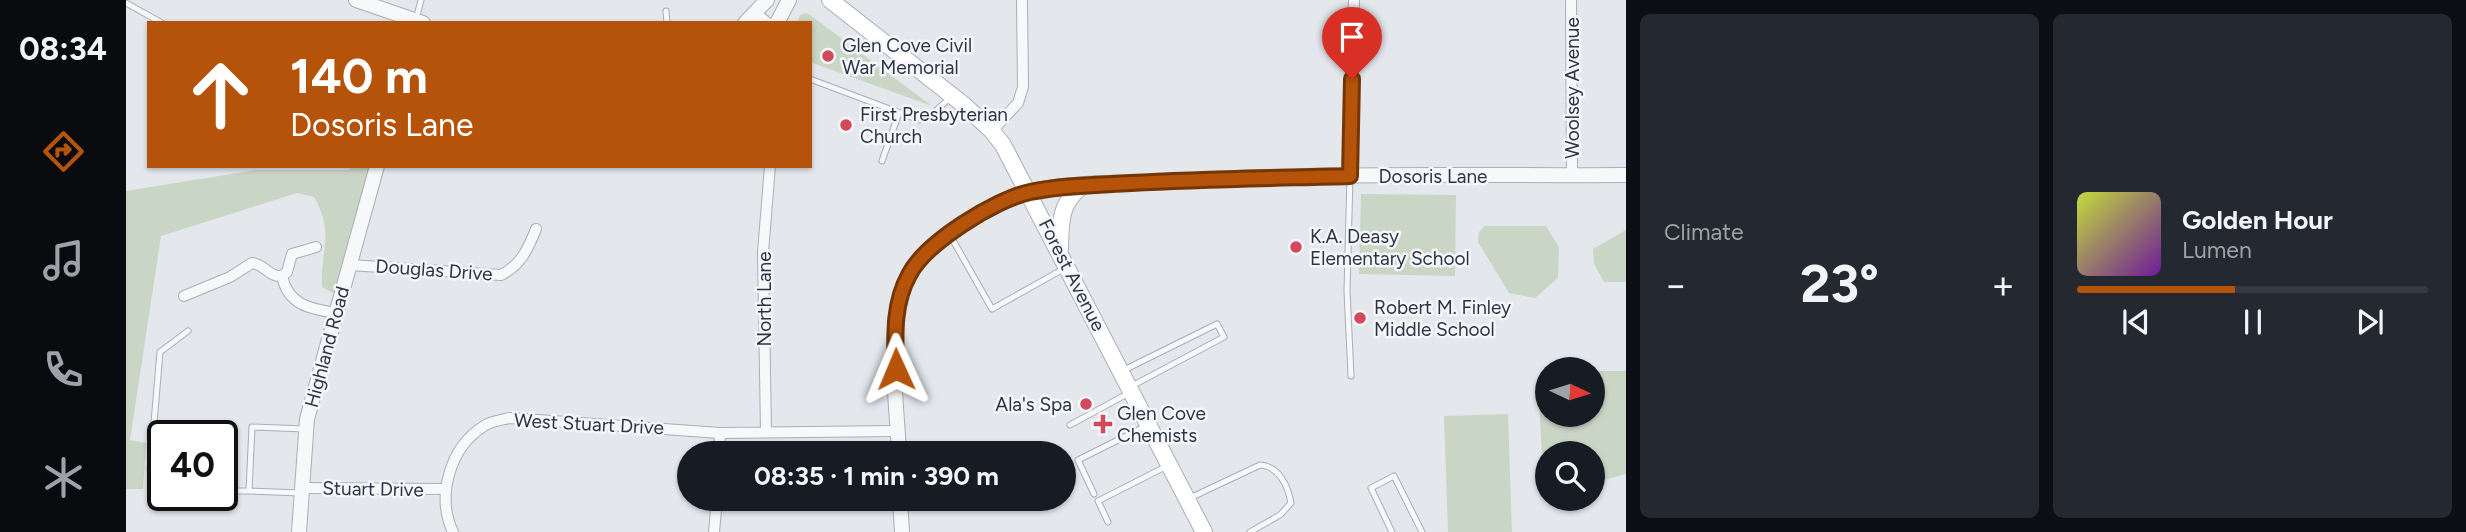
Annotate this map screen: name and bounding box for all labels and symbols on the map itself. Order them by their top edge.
pin [1322,7,1382,79]
street label: Woolsey Avenue [1561,17,1584,159]
place label: Glen Cove Civil War Memorial [842,34,972,79]
marker: Glen Cove Civil War Memorial [820,48,836,64]
place label: First Presbyterian Church [860,103,1008,148]
marker: First Presbyterian Church [838,117,854,133]
street label: Dosoris Lane [1379,165,1487,188]
street label: Forest Avenue [1034,215,1110,335]
place label: K.A. Deasy Elementary School [1310,225,1470,270]
marker: K.A. Deasy Elementary School [1288,239,1304,255]
street label: North Lane [753,251,776,347]
street label: Douglas Drive [375,254,493,286]
street label: Highland Road [300,284,354,410]
place label: Robert M. Finley Middle School [1374,296,1511,341]
marker: Robert M. Finley Middle School [1352,310,1368,326]
position arrow [859,332,933,406]
north arrow [1535,357,1605,427]
place label: Ala's Spa [995,393,1072,416]
marker: Ala's Spa [1078,396,1094,412]
place label: Glen Cove Chemists [1117,402,1206,447]
street label: West Stuart Drive [514,409,664,439]
marker: Glen Cove Chemists [1095,416,1111,432]
speed limit sign: 40 [147,420,238,511]
street label: Stuart Drive [322,477,424,501]

